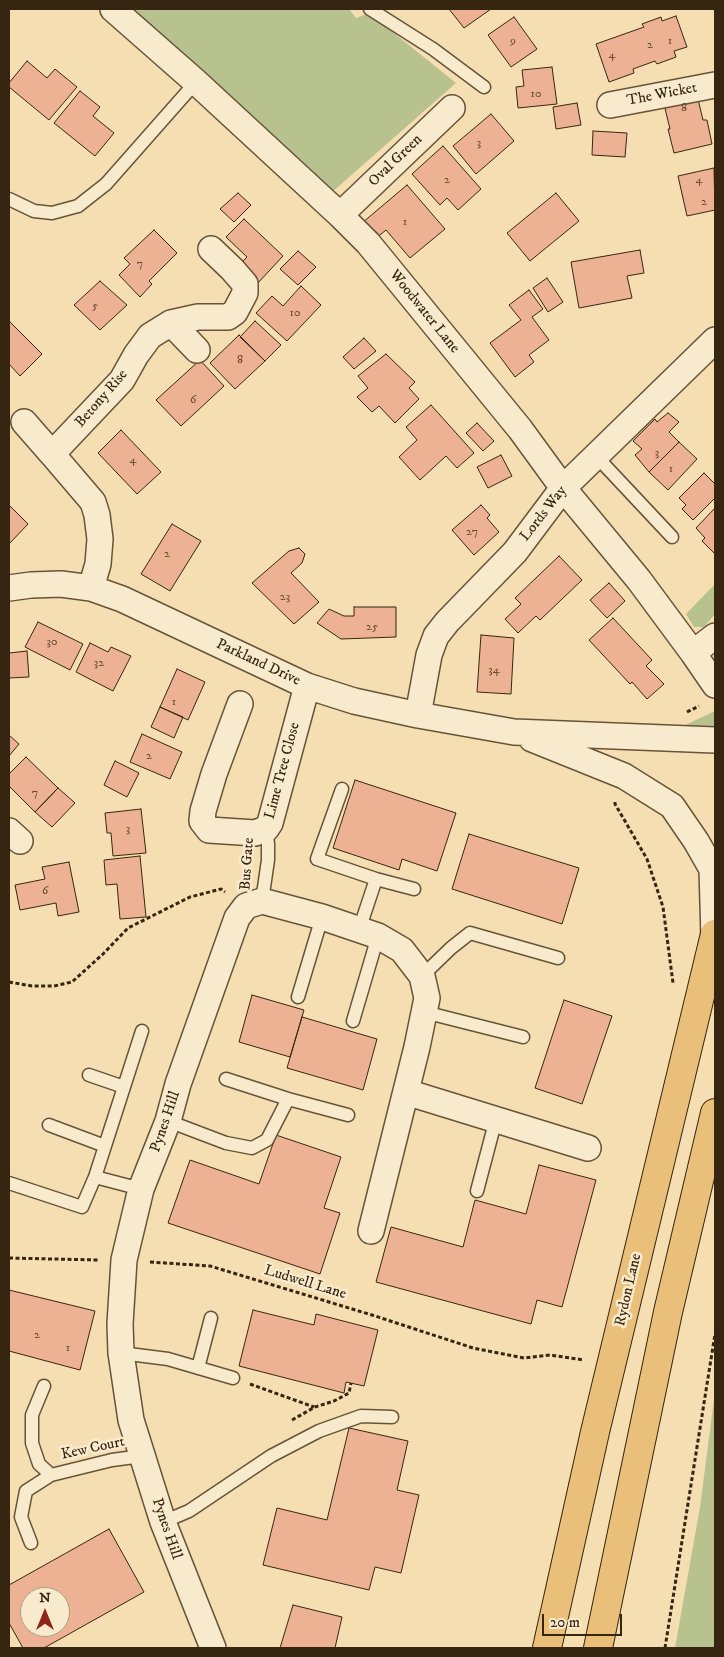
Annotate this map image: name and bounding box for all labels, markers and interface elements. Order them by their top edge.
house number: 9 [510,35,516,49]
house number: 1 [668,35,672,49]
house number: 2 [647,39,653,53]
house number: 4 [609,49,615,63]
street label: The Wicket [625,79,699,111]
house number: 10 [531,88,541,102]
house number: 8 [681,102,687,116]
street label: Oval Green [365,131,427,191]
house number: 3 [477,137,481,151]
house number: 2 [444,174,450,188]
house number: 4 [696,174,702,188]
house number: 2 [701,196,707,210]
house number: 1 [403,216,407,230]
house number: 7 [137,258,143,272]
street label: Woodwater Lane [385,267,463,357]
house number: 5 [92,300,98,314]
house number: 10 [290,307,300,321]
house number: 8 [237,354,243,368]
street label: Betony Rise [72,366,132,432]
house number: 6 [190,394,196,408]
house number: 3 [655,447,659,461]
house number: 4 [130,454,136,468]
house number: 1 [669,463,673,477]
street label: Lords Way [517,483,571,545]
house number: 27 [466,526,478,540]
house number: 2 [164,548,170,562]
house number: 23 [280,591,290,605]
house number: 25 [366,621,378,635]
house number: 30 [47,636,57,650]
street label: Parkland Drive [213,636,303,690]
house number: 32 [94,657,104,671]
house number: 34 [488,664,500,678]
house number: 1 [172,696,176,710]
street label: Lime Tree Close [261,721,305,821]
house number: 2 [146,750,152,764]
house number: 7 [32,787,38,801]
house number: 3 [126,823,130,837]
street label: Bus Gate [237,837,259,891]
house number: 6 [42,885,48,899]
street label: Pynes Hill [147,1089,185,1155]
street label: Rydon Lane [612,1252,646,1328]
street label: Ludwell Lane [262,1262,348,1304]
house number: 2 [34,1329,40,1343]
house number: 1 [66,1342,70,1356]
street label: Kew Court [60,1434,126,1464]
street label: Pynes Hill [147,1496,185,1562]
north arrow [20,1587,70,1637]
text: N [39,1589,51,1607]
scale bar [544,1604,624,1636]
text: 20 m [550,1613,580,1632]

